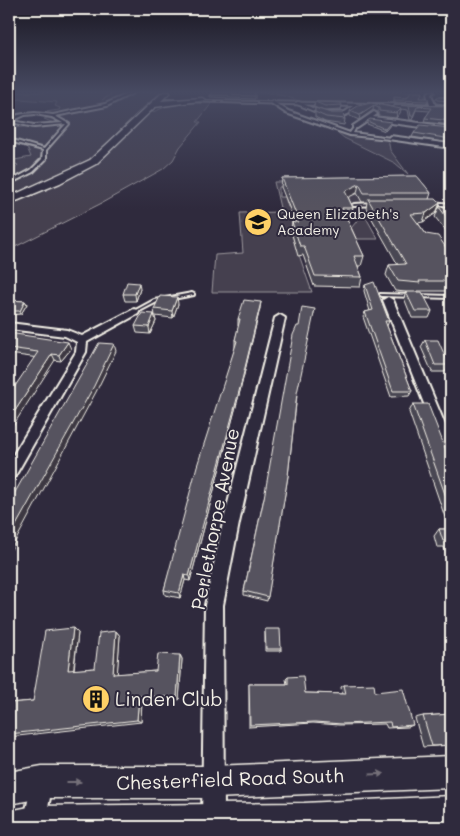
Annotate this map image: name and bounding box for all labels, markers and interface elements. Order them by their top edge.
place label: Queen Elizabeth's Academy [277,204,399,239]
school or university icon: Queen Elizabeth's Academy [243,207,273,237]
street label: Perlethorpe Avenue [185,426,244,612]
building icon: Linden Club [81,684,111,714]
place label: Linden Club [115,686,223,711]
street label: Chesterfield Road South [116,762,344,795]
one-way arrow [369,770,385,778]
one-way arrow [67,778,83,786]

